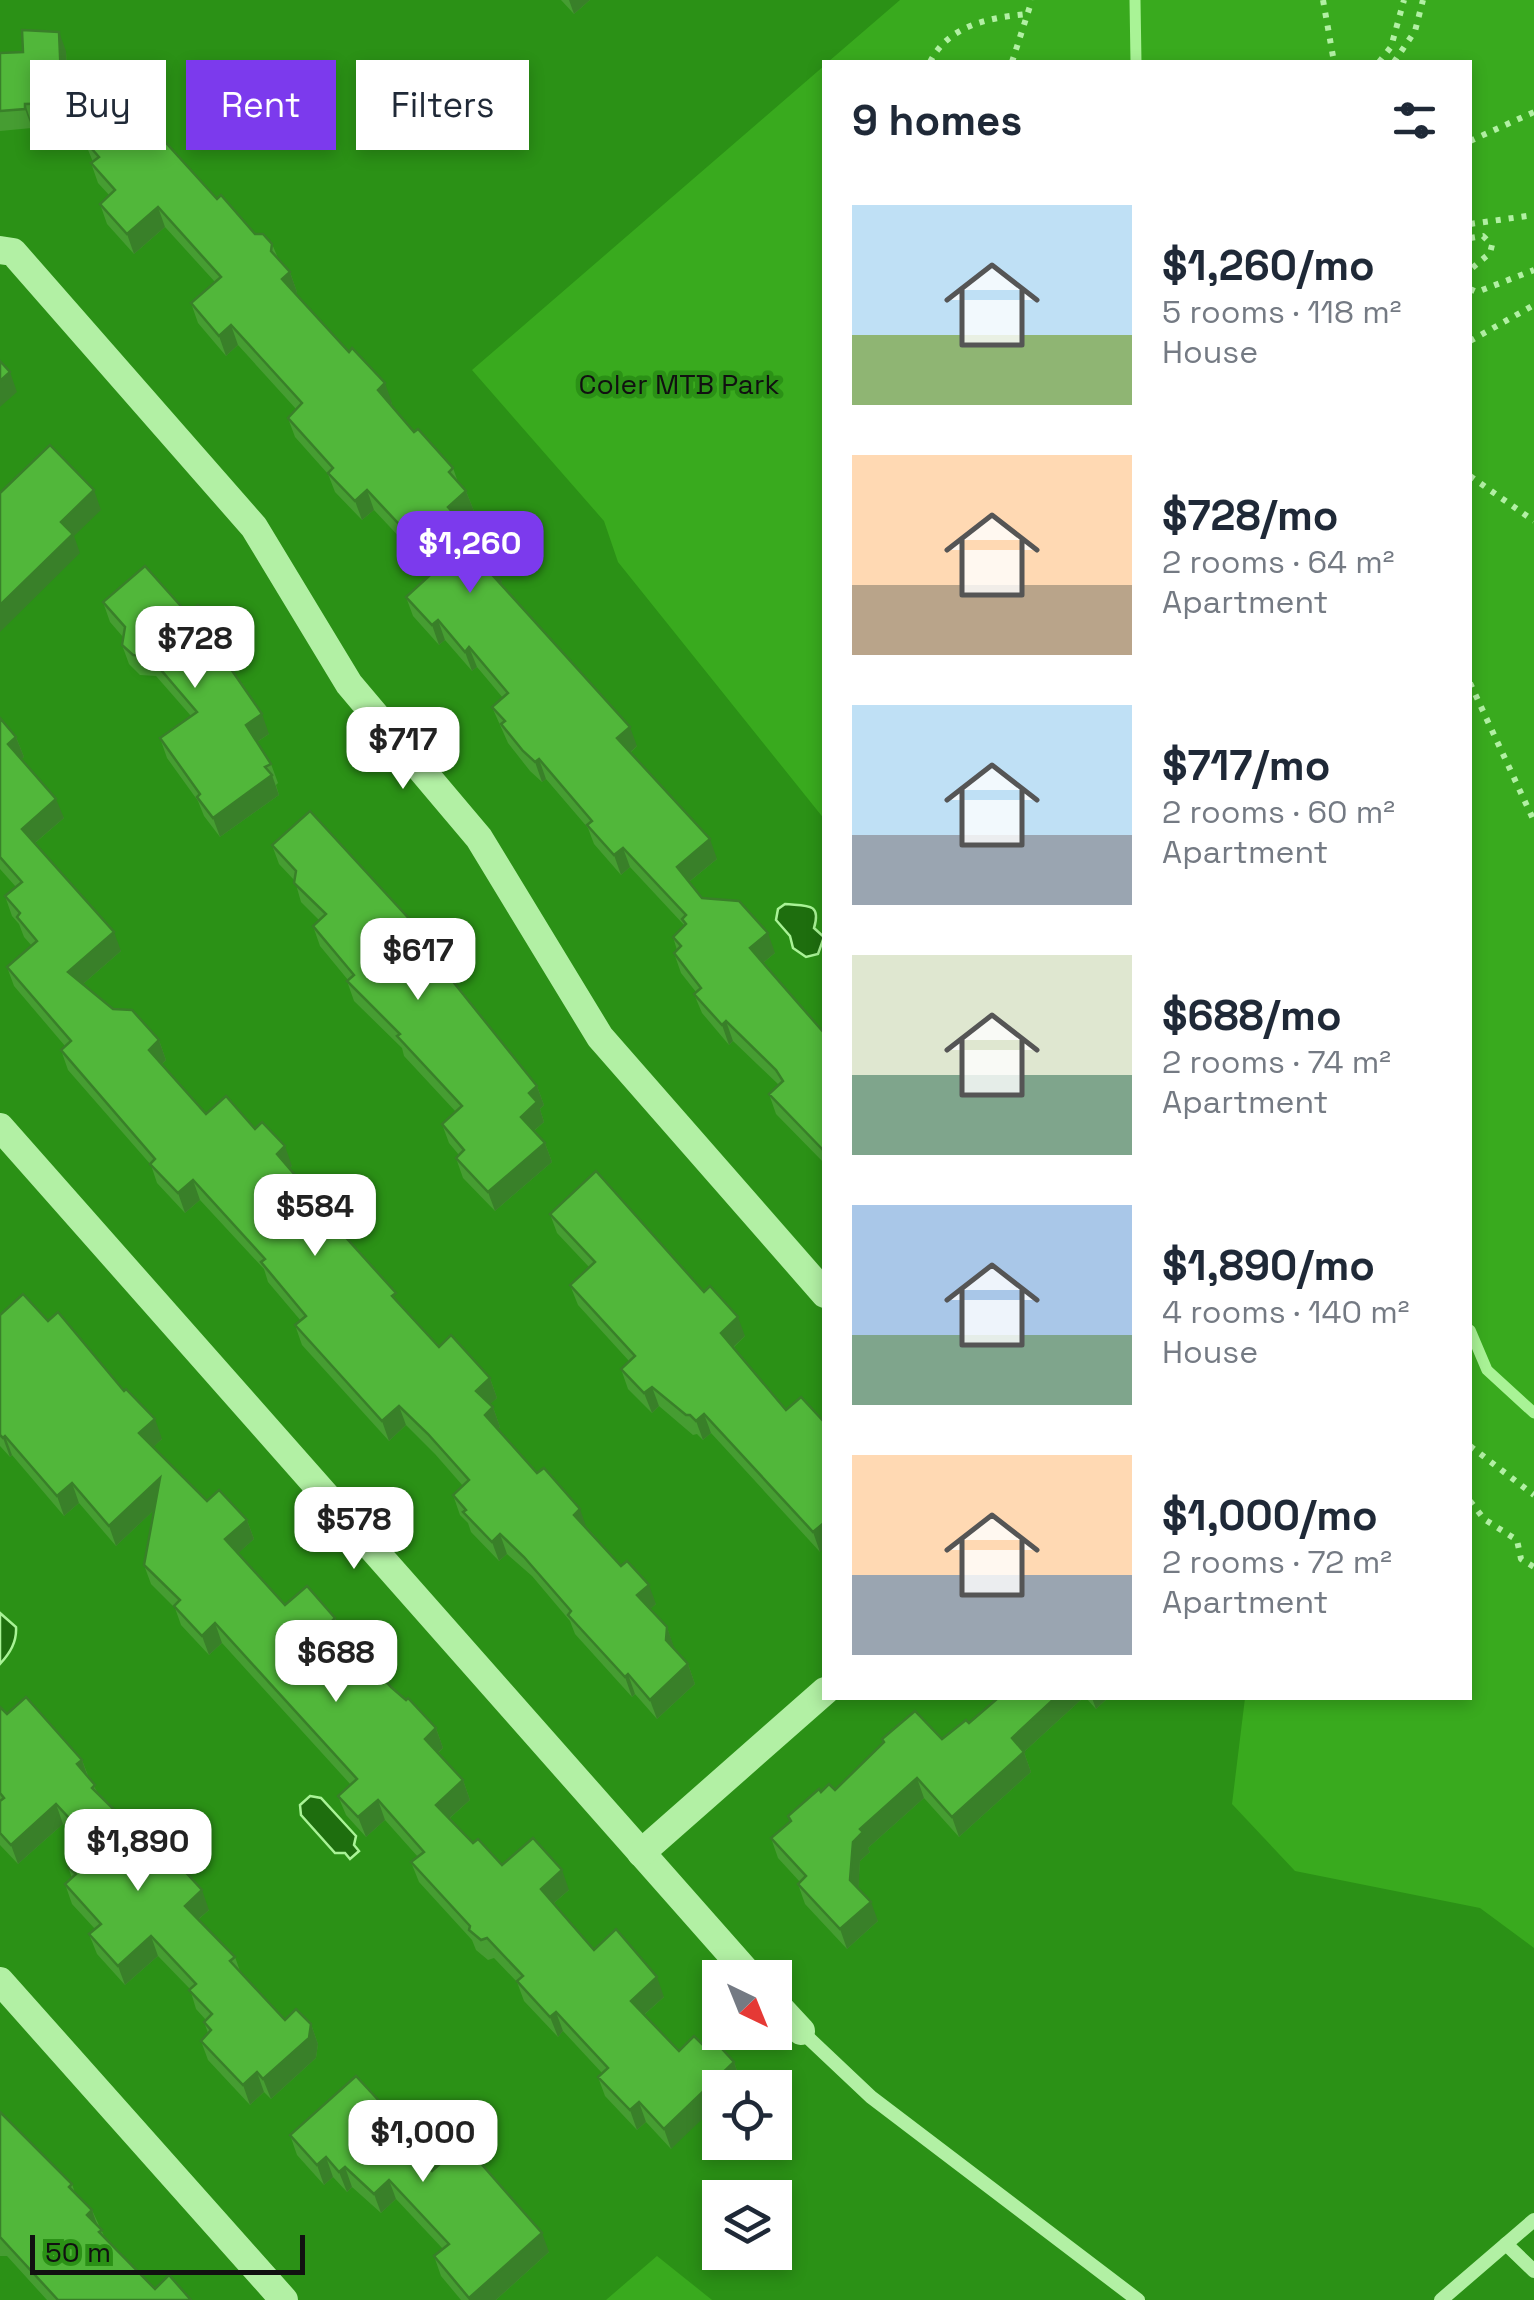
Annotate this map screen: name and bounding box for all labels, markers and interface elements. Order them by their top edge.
chip: Buy [30,60,166,150]
chip: Rent [186,60,336,150]
chip: Filters [356,60,529,150]
icon: filters [1387,93,1442,148]
text: 9 homes [852,94,1022,147]
text: $1,260/mo [1162,239,1375,292]
icon: home [932,245,1052,365]
text: 5 rooms · 118 m² [1162,292,1401,332]
text: House [1162,332,1258,372]
park label: Coler MTB Park [578,366,780,402]
text: $728/mo [1162,489,1339,542]
icon: home [932,495,1052,615]
pin: $1,260 [389,511,551,596]
text: $1,260 [419,523,521,563]
text: 2 rooms · 64 m² [1162,542,1394,582]
text: Apartment [1162,582,1328,622]
pin: $728 [136,606,254,691]
text: $728 [157,618,233,658]
pin: $717 [344,707,462,792]
text: $717 [369,719,438,759]
text: $717/mo [1162,739,1330,792]
icon: home [932,745,1052,865]
text: 2 rooms · 60 m² [1162,792,1395,832]
text: Apartment [1162,832,1328,872]
pin: $617 [359,918,477,1003]
text: $617 [382,930,454,970]
text: $688/mo [1162,989,1342,1042]
icon: home [932,995,1052,1115]
text: 2 rooms · 74 m² [1162,1042,1391,1082]
text: Apartment [1162,1082,1328,1122]
pin: $584 [256,1174,374,1259]
text: $584 [276,1186,354,1226]
text: $1,890/mo [1162,1239,1375,1292]
icon: home [932,1245,1052,1365]
text: 4 rooms · 140 m² [1162,1292,1409,1332]
text: House [1162,1332,1258,1372]
pin: $578 [295,1487,413,1572]
text: $1,000/mo [1162,1489,1378,1542]
icon: home [932,1495,1052,1615]
text: $578 [316,1499,392,1539]
text: 2 rooms · 72 m² [1162,1542,1392,1582]
text: Apartment [1162,1582,1328,1622]
pin: $688 [277,1620,395,1705]
text: $688 [297,1632,375,1672]
pin: $1,890 [57,1809,219,1894]
text: $1,890 [87,1821,189,1861]
north arrow [702,1960,792,2050]
map controls [702,1960,792,2270]
button: locate [702,2070,792,2160]
pin: $1,000 [342,2100,504,2185]
text: $1,000 [370,2112,476,2152]
button: layers [702,2180,792,2270]
scale bar [30,2230,305,2274]
text: 50 m [45,2234,111,2270]

